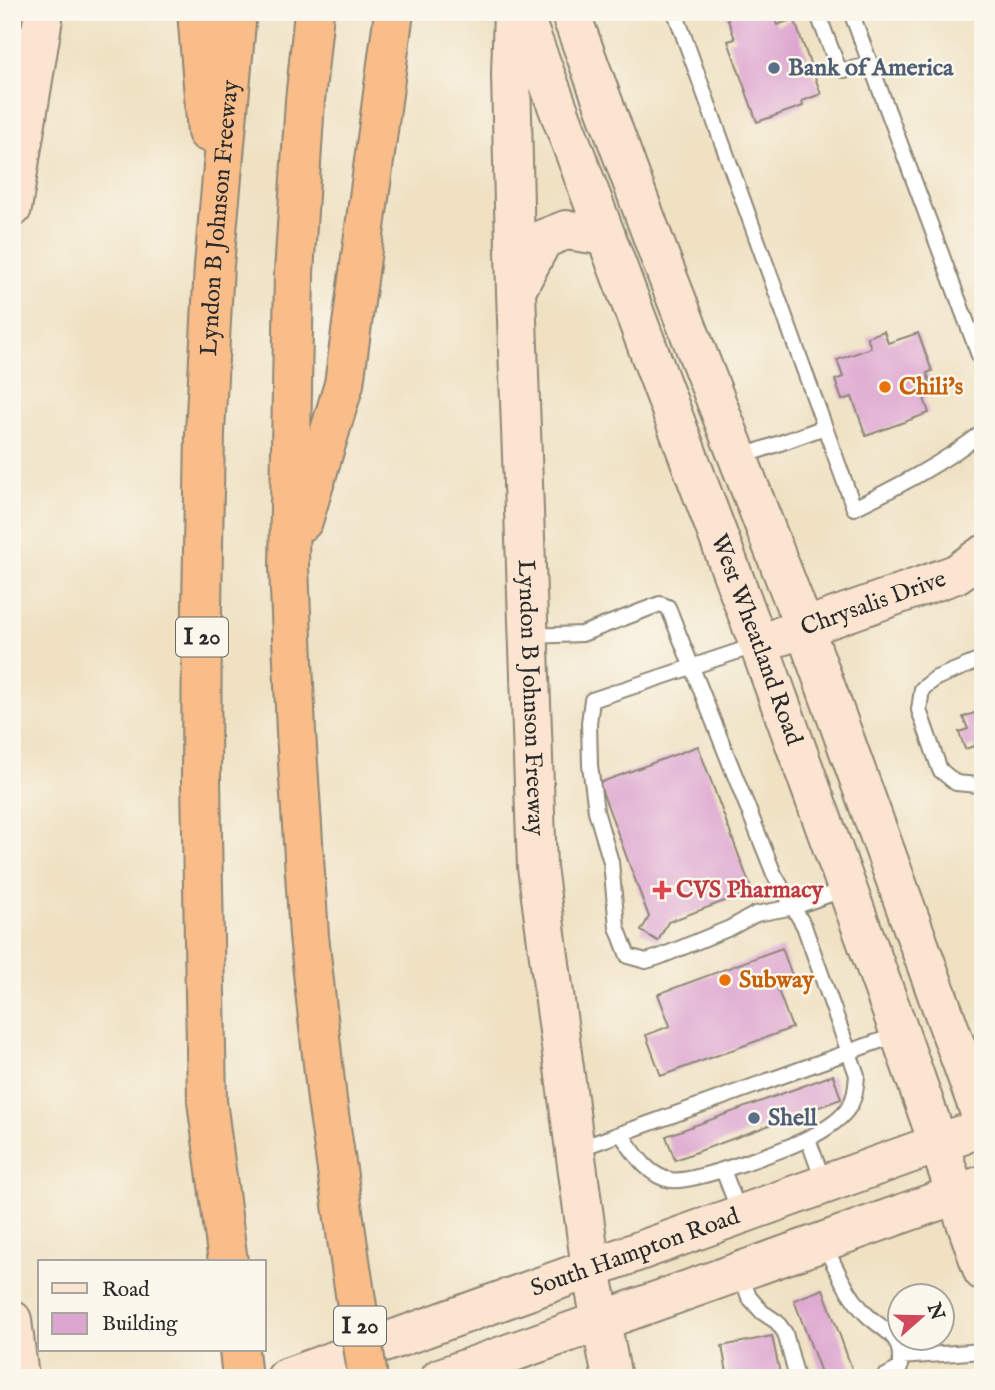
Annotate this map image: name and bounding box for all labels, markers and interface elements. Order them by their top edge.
place label: Bank of America [788,53,954,84]
marker: Bank of America [766,60,782,76]
street label: Lyndon B Johnson Freeway [194,79,246,357]
place label: Chili's [899,372,964,403]
marker: Chili's [877,379,893,395]
street label: West Wheatland Road [703,530,810,750]
street label: Lyndon B Johnson Freeway [510,559,551,837]
street label: Chrysalis Drive [797,563,950,643]
road number: I 20 [176,618,228,656]
place label: CVS Pharmacy [676,875,824,906]
marker: CVS Pharmacy [654,882,670,898]
place label: Subway [739,965,815,996]
marker: Subway [717,972,733,988]
place label: Shell [768,1103,818,1134]
marker: Shell [746,1110,762,1126]
street label: South Hampton Road [526,1201,744,1304]
legend [38,1260,266,1352]
text: Road [102,1277,150,1304]
north arrow [886,1282,956,1352]
text: N [921,1299,949,1324]
road number: I 20 [334,1306,386,1345]
text: Building [102,1311,178,1338]

